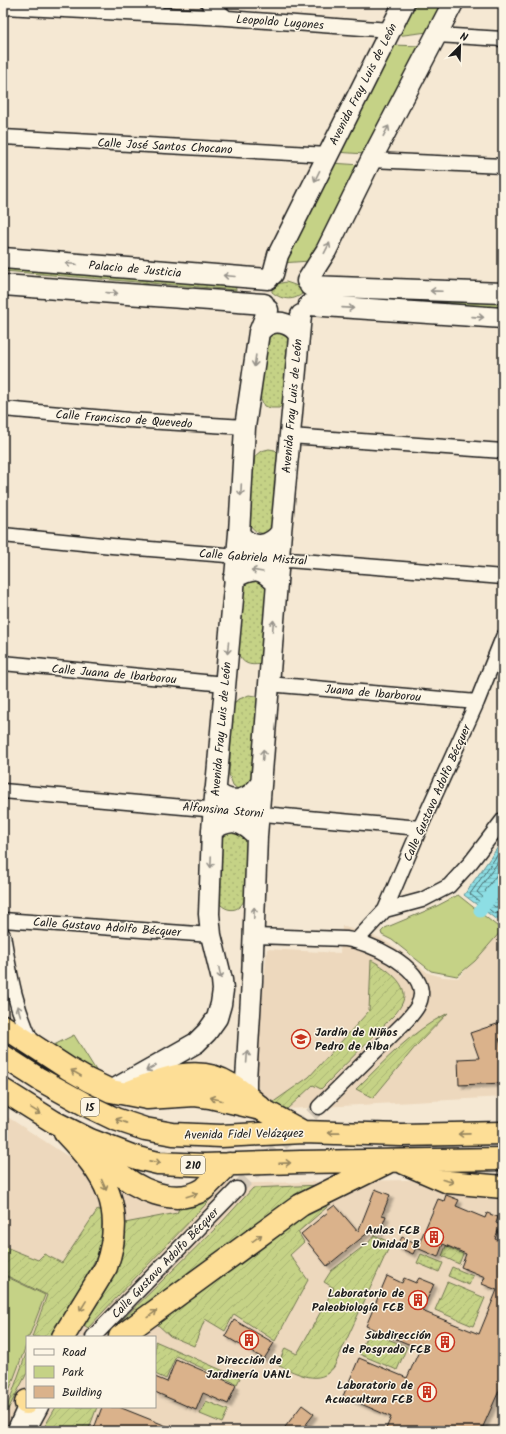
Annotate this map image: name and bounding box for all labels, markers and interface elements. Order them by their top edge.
street label: Leopoldo Lugones [235,10,325,35]
street label: Avenida Fray Luis de León [324,20,403,149]
north arrow [440,26,480,66]
text: N [457,28,470,47]
one-way arrow [382,126,390,138]
street label: Calle José Santos Chocano [97,133,233,160]
one-way arrow [313,169,321,181]
one-way arrow [324,242,331,254]
street label: Palacio de Justicia [88,256,183,283]
one-way arrow [65,260,78,267]
one-way arrow [223,273,236,280]
one-way arrow [430,287,443,294]
one-way arrow [105,289,118,296]
one-way arrow [341,304,354,311]
one-way arrow [471,313,484,320]
street label: Avenida Fray Luis de León [277,338,308,474]
one-way arrow [251,354,259,367]
street label: Calle Francisco de Quevedo [55,405,193,434]
one-way arrow [238,483,245,496]
street label: Calle Gabriela Mistral [198,544,308,571]
one-way arrow [251,567,264,575]
one-way arrow [270,620,277,633]
one-way arrow [225,641,232,654]
street label: Calle Juana de Ibarborou [51,660,178,689]
street label: Avenida Fray Luis de León [206,661,237,797]
street label: Juana de Ibarborou [324,680,422,707]
street label: Calle Gustavo Adolfo Bécquer [399,721,477,865]
one-way arrow [260,749,267,762]
street label: Alfonsina Storni [182,798,265,824]
one-way arrow [208,855,215,868]
one-way arrow [250,907,258,920]
street label: Calle Gustavo Adolfo Bécquer [32,913,183,942]
one-way arrow [217,966,225,979]
one-way arrow [14,1005,22,1017]
place label: Jardín de Niños Pedro de Alba [315,1023,398,1056]
school or university icon: Jardín de Niños Pedro de Alba [290,1028,312,1050]
one-way arrow [244,1051,251,1064]
one-way arrow [145,1065,157,1073]
one-way arrow [70,1069,82,1077]
one-way arrow [209,1094,222,1102]
road number: 15 [81,1098,99,1116]
one-way arrow [30,1107,41,1115]
one-way arrow [116,1116,128,1124]
street label: Avenida Fidel Velázquez [184,1124,304,1145]
one-way arrow [328,1129,341,1137]
one-way arrow [458,1130,471,1138]
road number: 210 [181,1156,205,1174]
one-way arrow [148,1158,161,1166]
one-way arrow [278,1159,291,1167]
one-way arrow [101,1178,109,1190]
one-way arrow [441,1178,454,1185]
one-way arrow [185,1191,198,1198]
street label: Calle Gustavo Adolfo Bécquer [107,1203,224,1323]
place label: Aulas FCB - Unidad B [361,1221,420,1254]
building icon: Aulas FCB - Unidad B [423,1226,445,1248]
one-way arrow [251,1234,262,1242]
place label: Laboratorio de Paleobiología FCB [312,1284,404,1317]
building icon: Laboratorio de Paleobiología FCB [407,1289,429,1311]
one-way arrow [78,1300,87,1311]
one-way arrow [146,1310,157,1318]
place label: Subdirección de Posgrado FCB [342,1326,431,1359]
building icon: Dirección de Jardinería UANL [238,1329,260,1351]
building icon: Subdirección de Posgrado FCB [434,1331,456,1353]
legend [26,1336,156,1408]
text: Road [62,1343,87,1362]
place label: Dirección de Jardinería UANL [206,1351,292,1384]
text: Park [62,1363,84,1382]
place label: Laboratorio de Acuacultura FCB [325,1376,413,1409]
building icon: Laboratorio de Acuacultura FCB [416,1381,438,1403]
text: Building [62,1383,102,1402]

